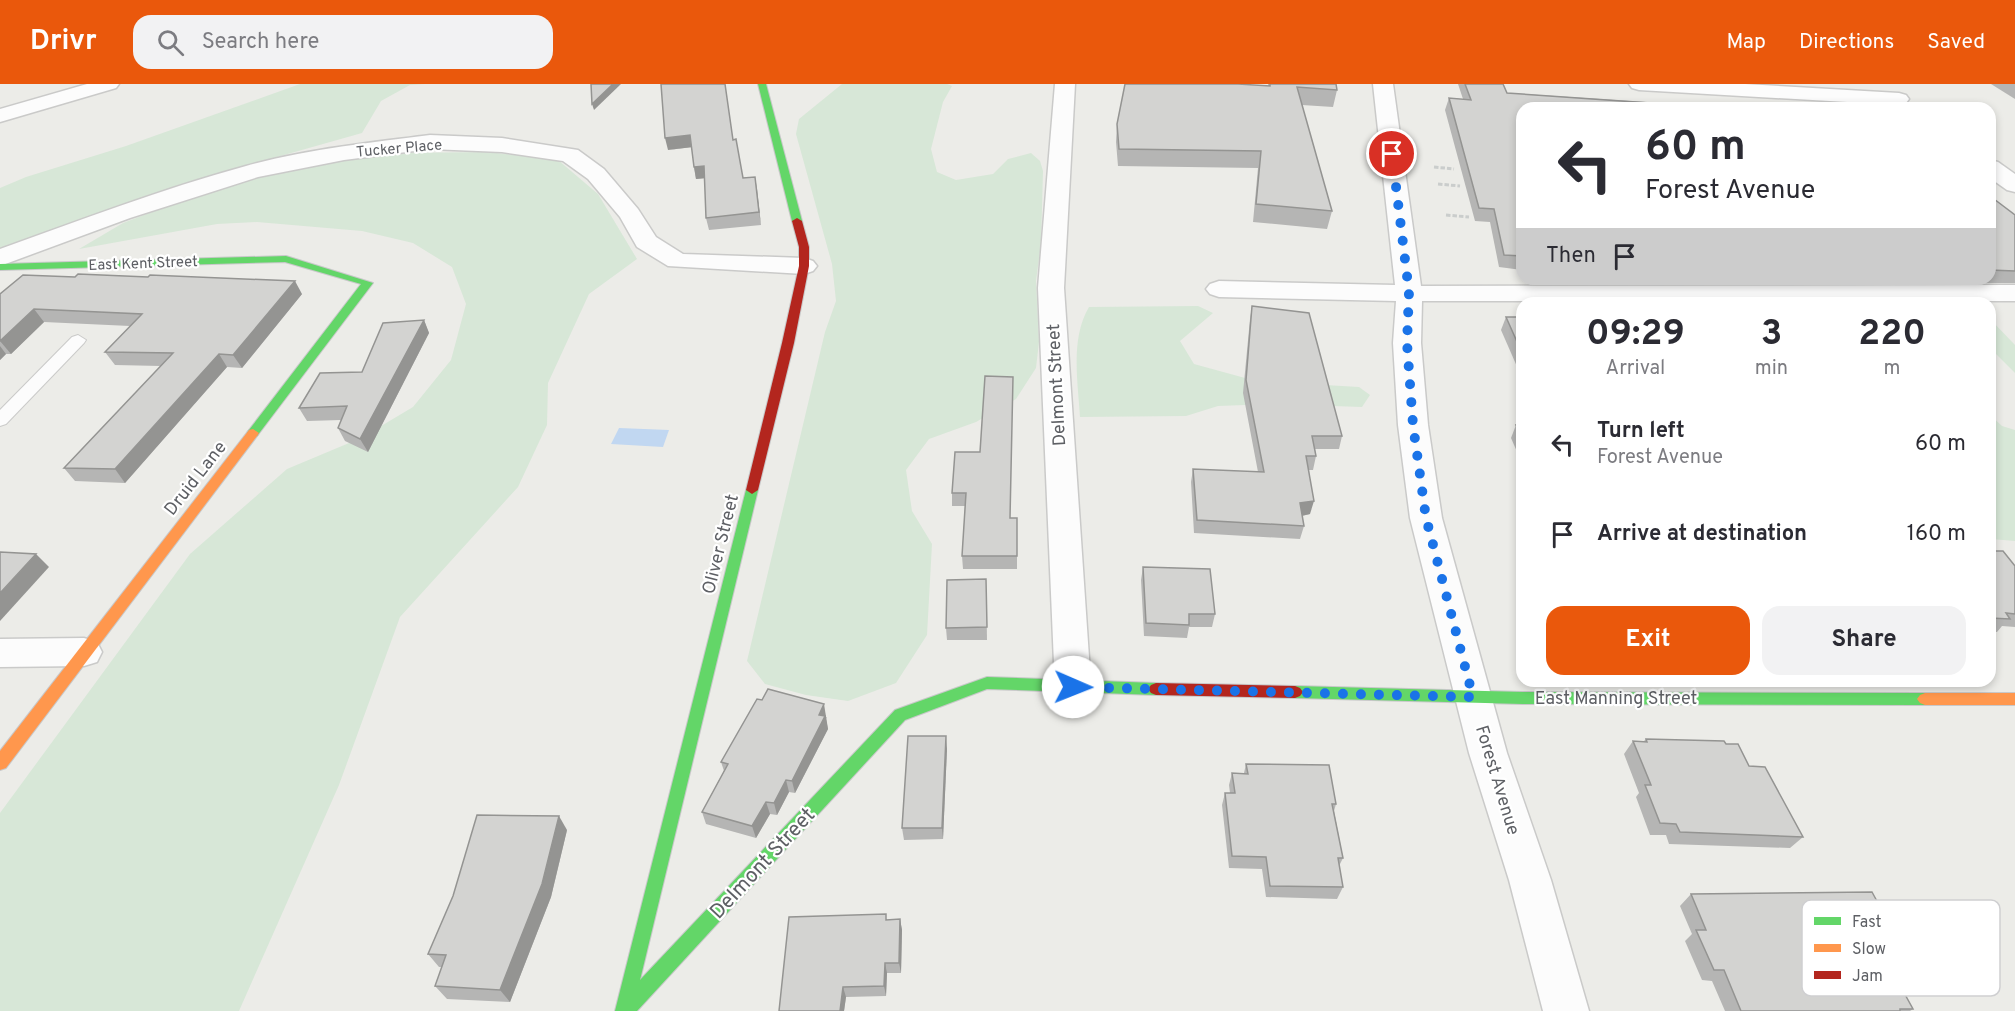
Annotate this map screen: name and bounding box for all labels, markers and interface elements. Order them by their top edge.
search box [133,15,553,69]
text: Drivr [30,24,97,60]
icon: search [154,26,187,59]
text: Search here [202,29,319,56]
text: Map [1726,29,1766,56]
text: Directions [1799,29,1894,56]
text: Saved [1927,29,1985,56]
text: 60 m [1645,122,1746,175]
icon: left [1546,126,1624,204]
pin [1366,128,1417,179]
street label: Tucker Place [355,136,443,163]
icon: arrive [1375,137,1408,170]
text: Forest Avenue [1645,174,1815,208]
icon: arrive [1608,240,1641,273]
text: Then [1546,243,1596,270]
street label: East Kent Street [88,253,198,276]
text: 09:29 [1586,312,1685,358]
text: 3 [1761,312,1782,358]
text: 220 [1858,312,1926,358]
street label: Delmont Street [1043,323,1072,447]
text: Arrival [1606,356,1665,382]
text: min [1755,356,1788,382]
text: m [1884,356,1901,382]
text: Turn left [1597,418,1685,445]
icon: left [1546,428,1579,461]
text: 60 m [1915,431,1966,458]
street label: Druid Lane [160,437,232,521]
text: Forest Avenue [1597,445,1723,471]
street label: Oliver Street [698,492,745,597]
icon: arrive [1546,518,1579,551]
text: Arrive at destination [1597,521,1807,548]
text: 160 m [1907,521,1966,548]
button: Exit [1546,606,1750,675]
button: Share [1762,606,1966,675]
position arrow [1041,655,1105,719]
street label: East Manning Street [1535,688,1697,711]
street label: Forest Avenue [1469,723,1524,838]
street label: Delmont Street [705,803,822,925]
legend [1802,900,2000,996]
text: Fast [1852,913,1882,933]
text: Slow [1852,940,1886,960]
text: Jam [1852,967,1883,987]

